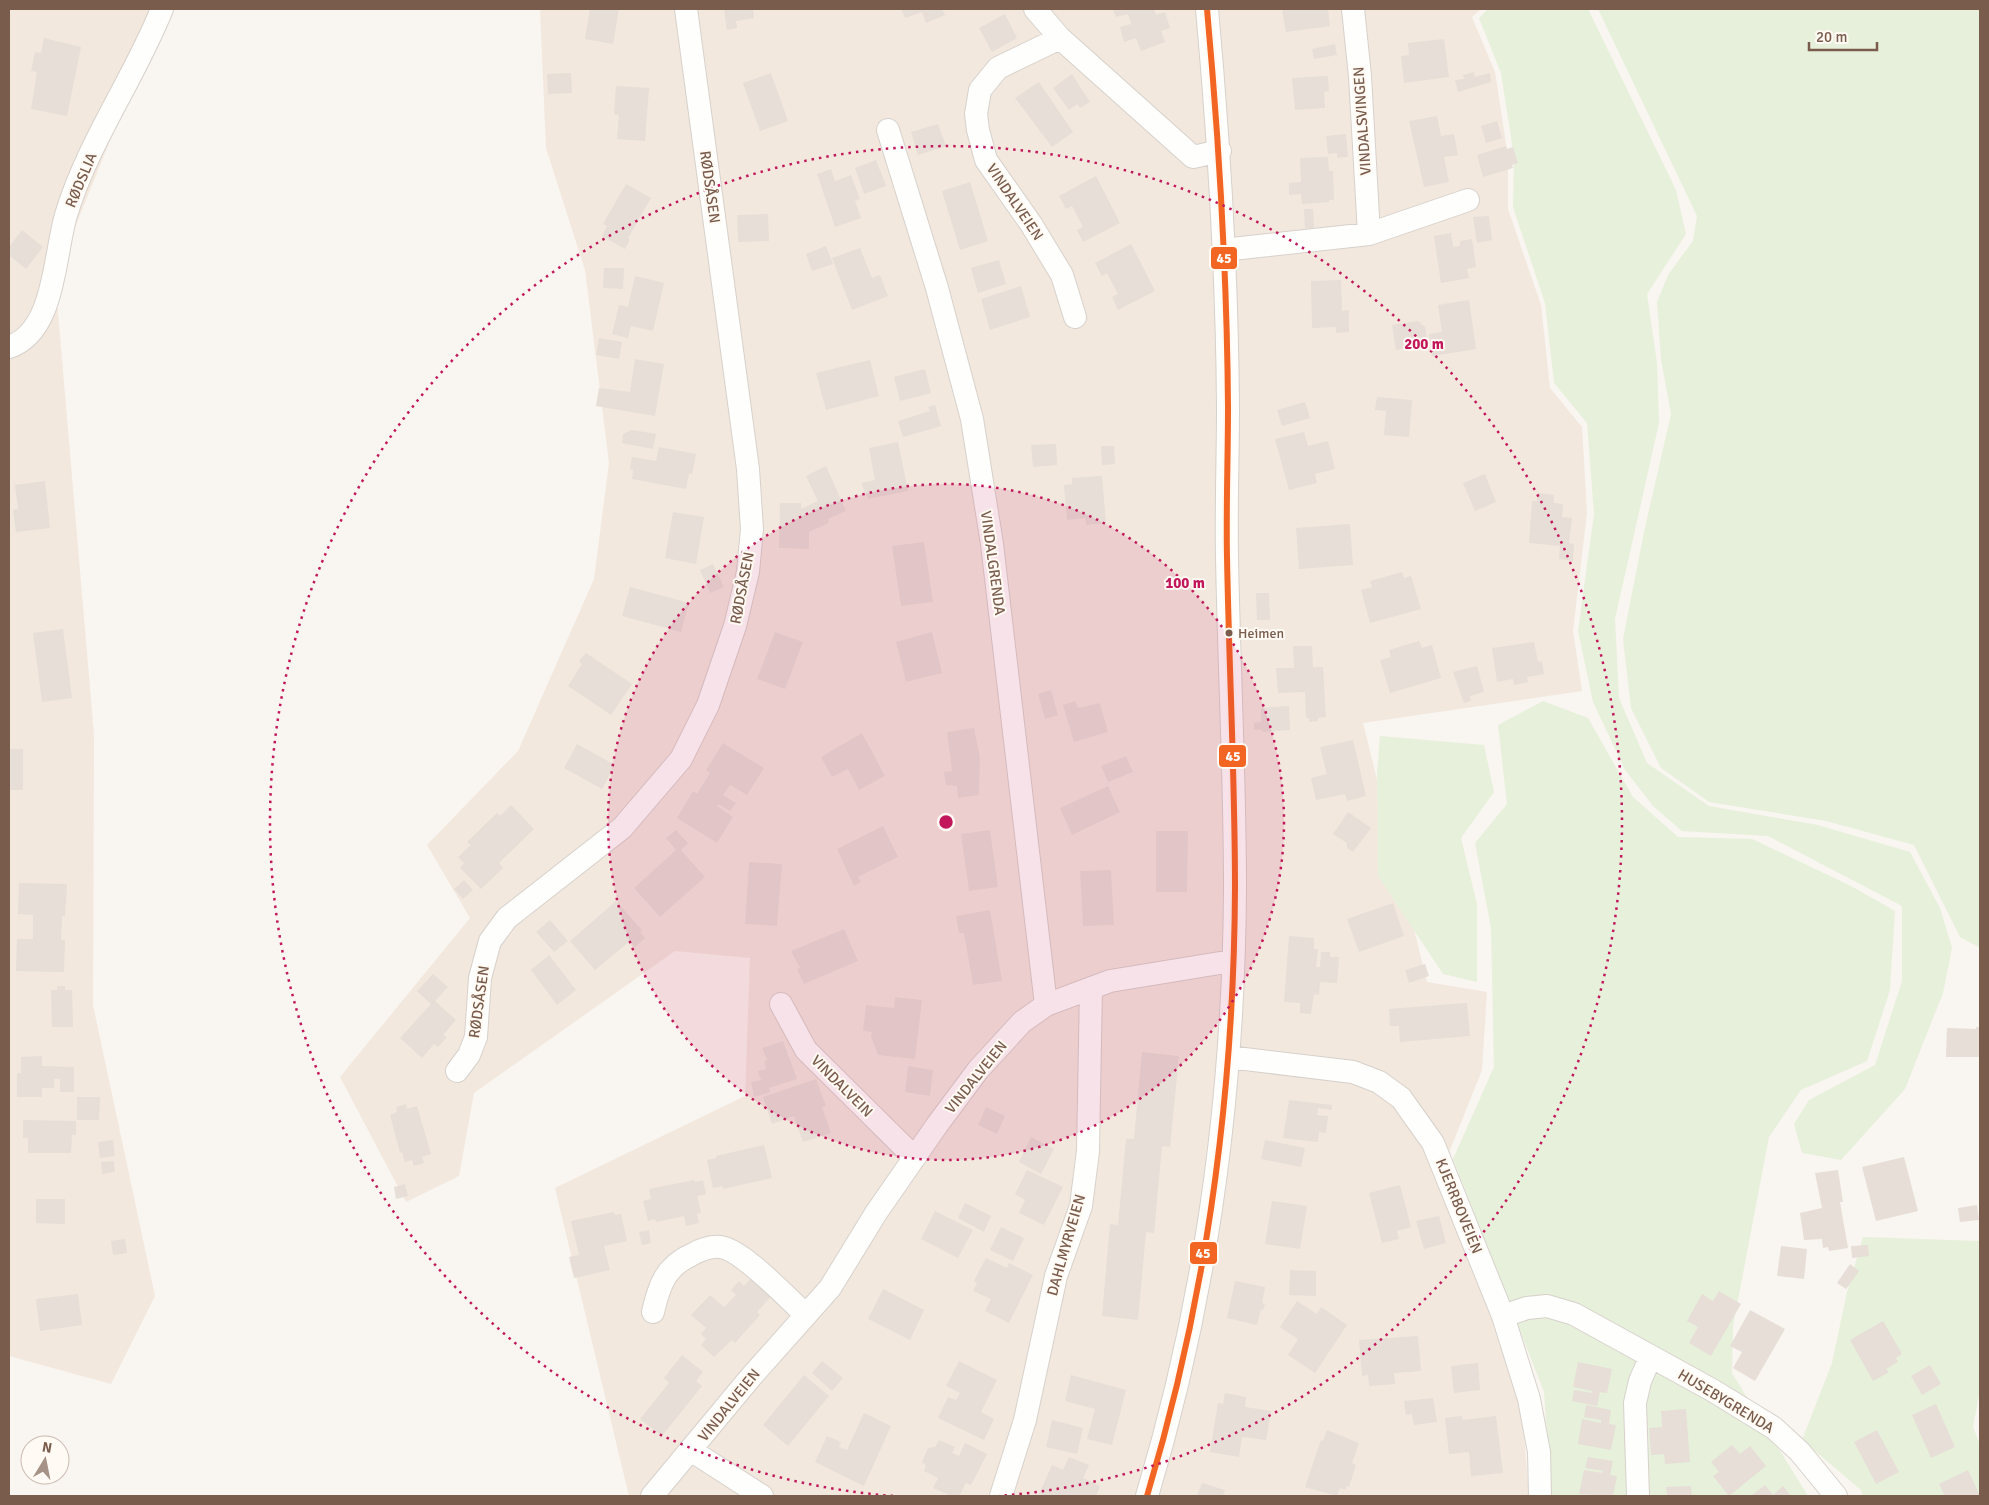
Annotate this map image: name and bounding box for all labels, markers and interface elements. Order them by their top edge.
scale bar [1809,20,1876,52]
text: 20 m [1816,28,1847,46]
street label: VINDALSVINGEN [1349,66,1375,176]
street label: RØDSLIA [61,150,101,210]
street label: RØDSÅSEN [696,150,724,224]
street label: VINDALVEIEN [983,160,1047,244]
line badge: 45 [1210,246,1238,270]
text: 45 [1216,250,1232,267]
text: 200 m [1404,335,1444,353]
street label: VINDALGRENDA [977,510,1009,616]
street label: RØDSÅSEN [726,550,758,626]
text: 100 m [1165,574,1205,592]
place label: Heimen [1238,625,1284,642]
marker: Heimen [1224,628,1234,638]
line badge: 45 [1218,744,1247,768]
text: 45 [1225,748,1241,765]
centre of rings [937,813,955,831]
street label: RØDSÅSEN [465,965,493,1039]
street label: VINDALVEIEN [941,1037,1011,1117]
street label: VINDALVEIN [807,1051,877,1121]
street label: KJERRBOVEIEN [1432,1156,1486,1256]
street label: DAHLMYRVEIEN [1043,1192,1089,1298]
line badge: 45 [1189,1241,1218,1265]
text: 45 [1195,1245,1211,1262]
street label: VINDALVEIEN [694,1365,764,1445]
street label: HUSEBYGRENDA [1675,1365,1777,1437]
north arrow [20,1435,70,1485]
text: N [41,1438,53,1457]

